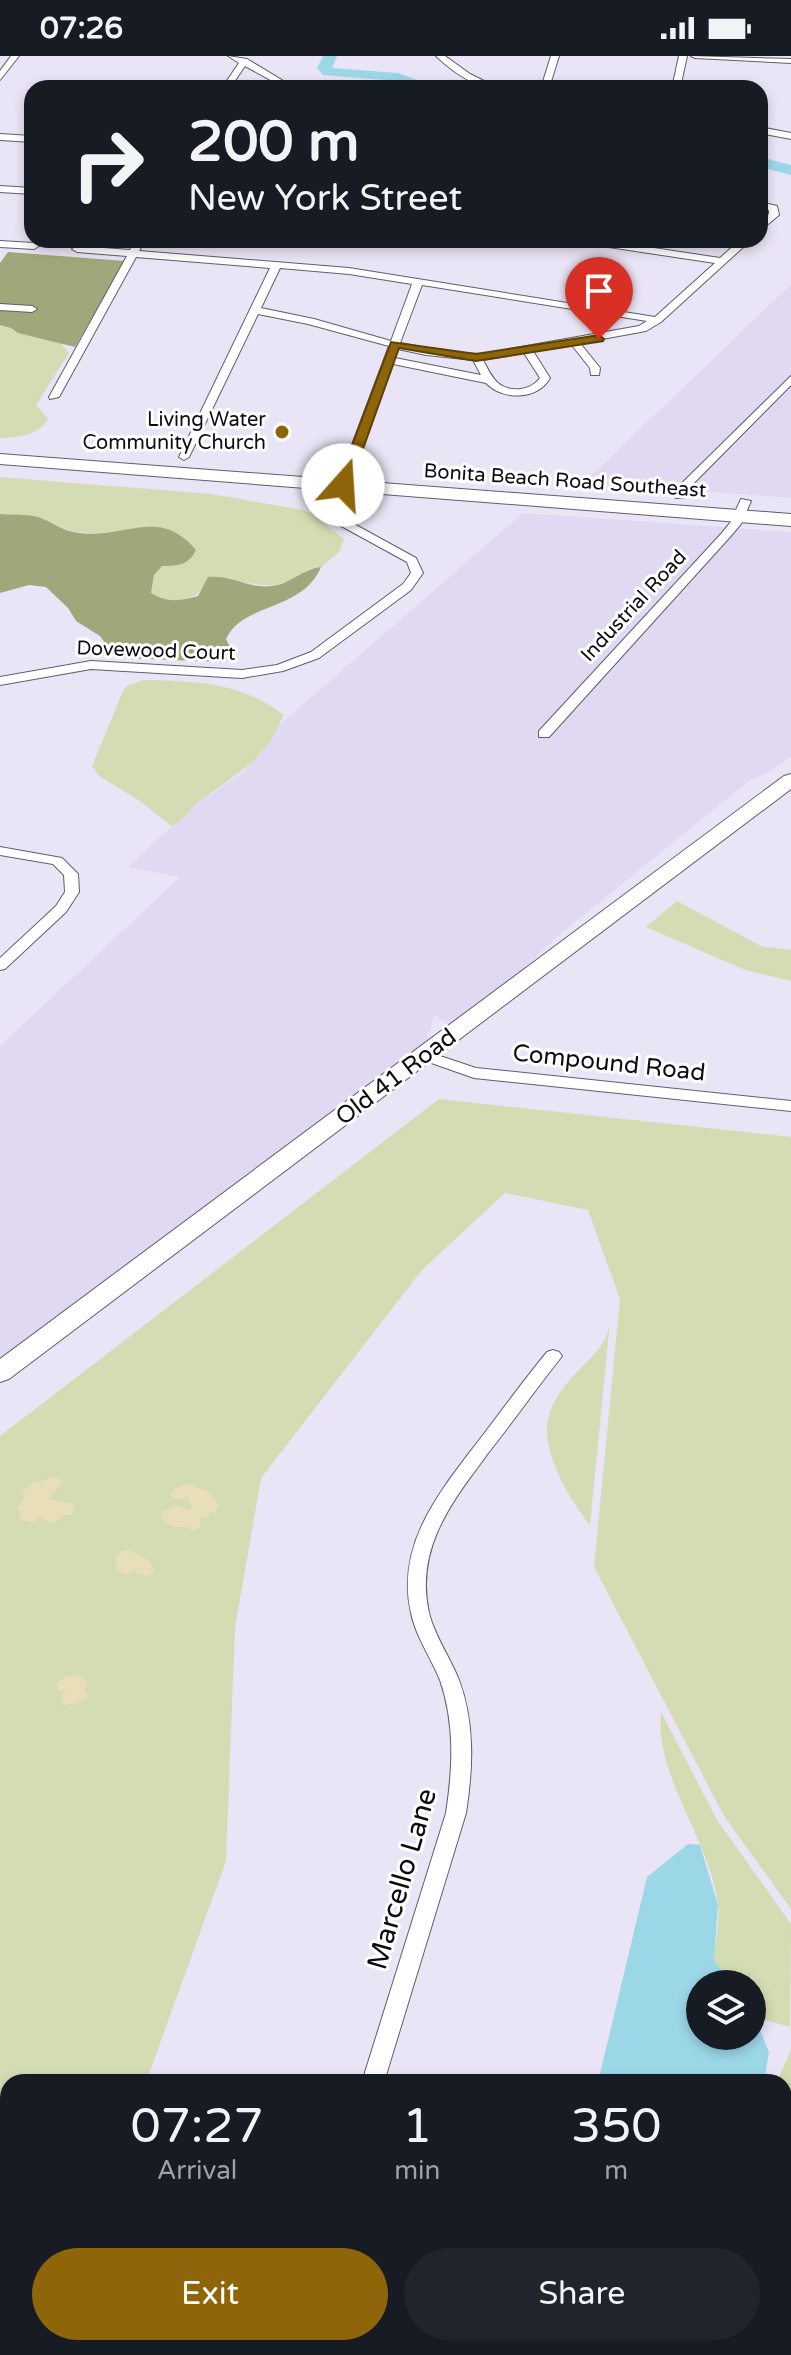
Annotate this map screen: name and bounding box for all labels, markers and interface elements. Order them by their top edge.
text: 07:26 [40,10,123,47]
text: 200 m [188,109,359,176]
icon: right [56,112,160,216]
text: New York Street [188,177,462,220]
pin [565,257,633,339]
icon: arrive [577,269,621,313]
place label: Living Water Community Church [82,408,266,455]
marker: Living Water Community Church [273,423,291,441]
position arrow [301,443,385,527]
street label: Bonita Beach Road Southeast [423,459,707,503]
street label: Industrial Road [576,545,692,667]
street label: Dovewood Court [76,636,236,666]
street label: Old 41 Road [330,1022,462,1132]
street label: Compound Road [511,1038,707,1088]
street label: Marcello Lane [360,1785,444,1973]
map controls [686,1970,766,2050]
button: layers [686,1970,766,2050]
text: 07:27 [131,2098,264,2156]
text: 1 [402,2098,432,2156]
text: 350 [571,2098,661,2156]
text: Arrival [157,2155,237,2186]
text: min [394,2155,440,2186]
text: m [604,2155,628,2186]
button: Exit [32,2248,388,2340]
button: Share [404,2248,760,2340]

